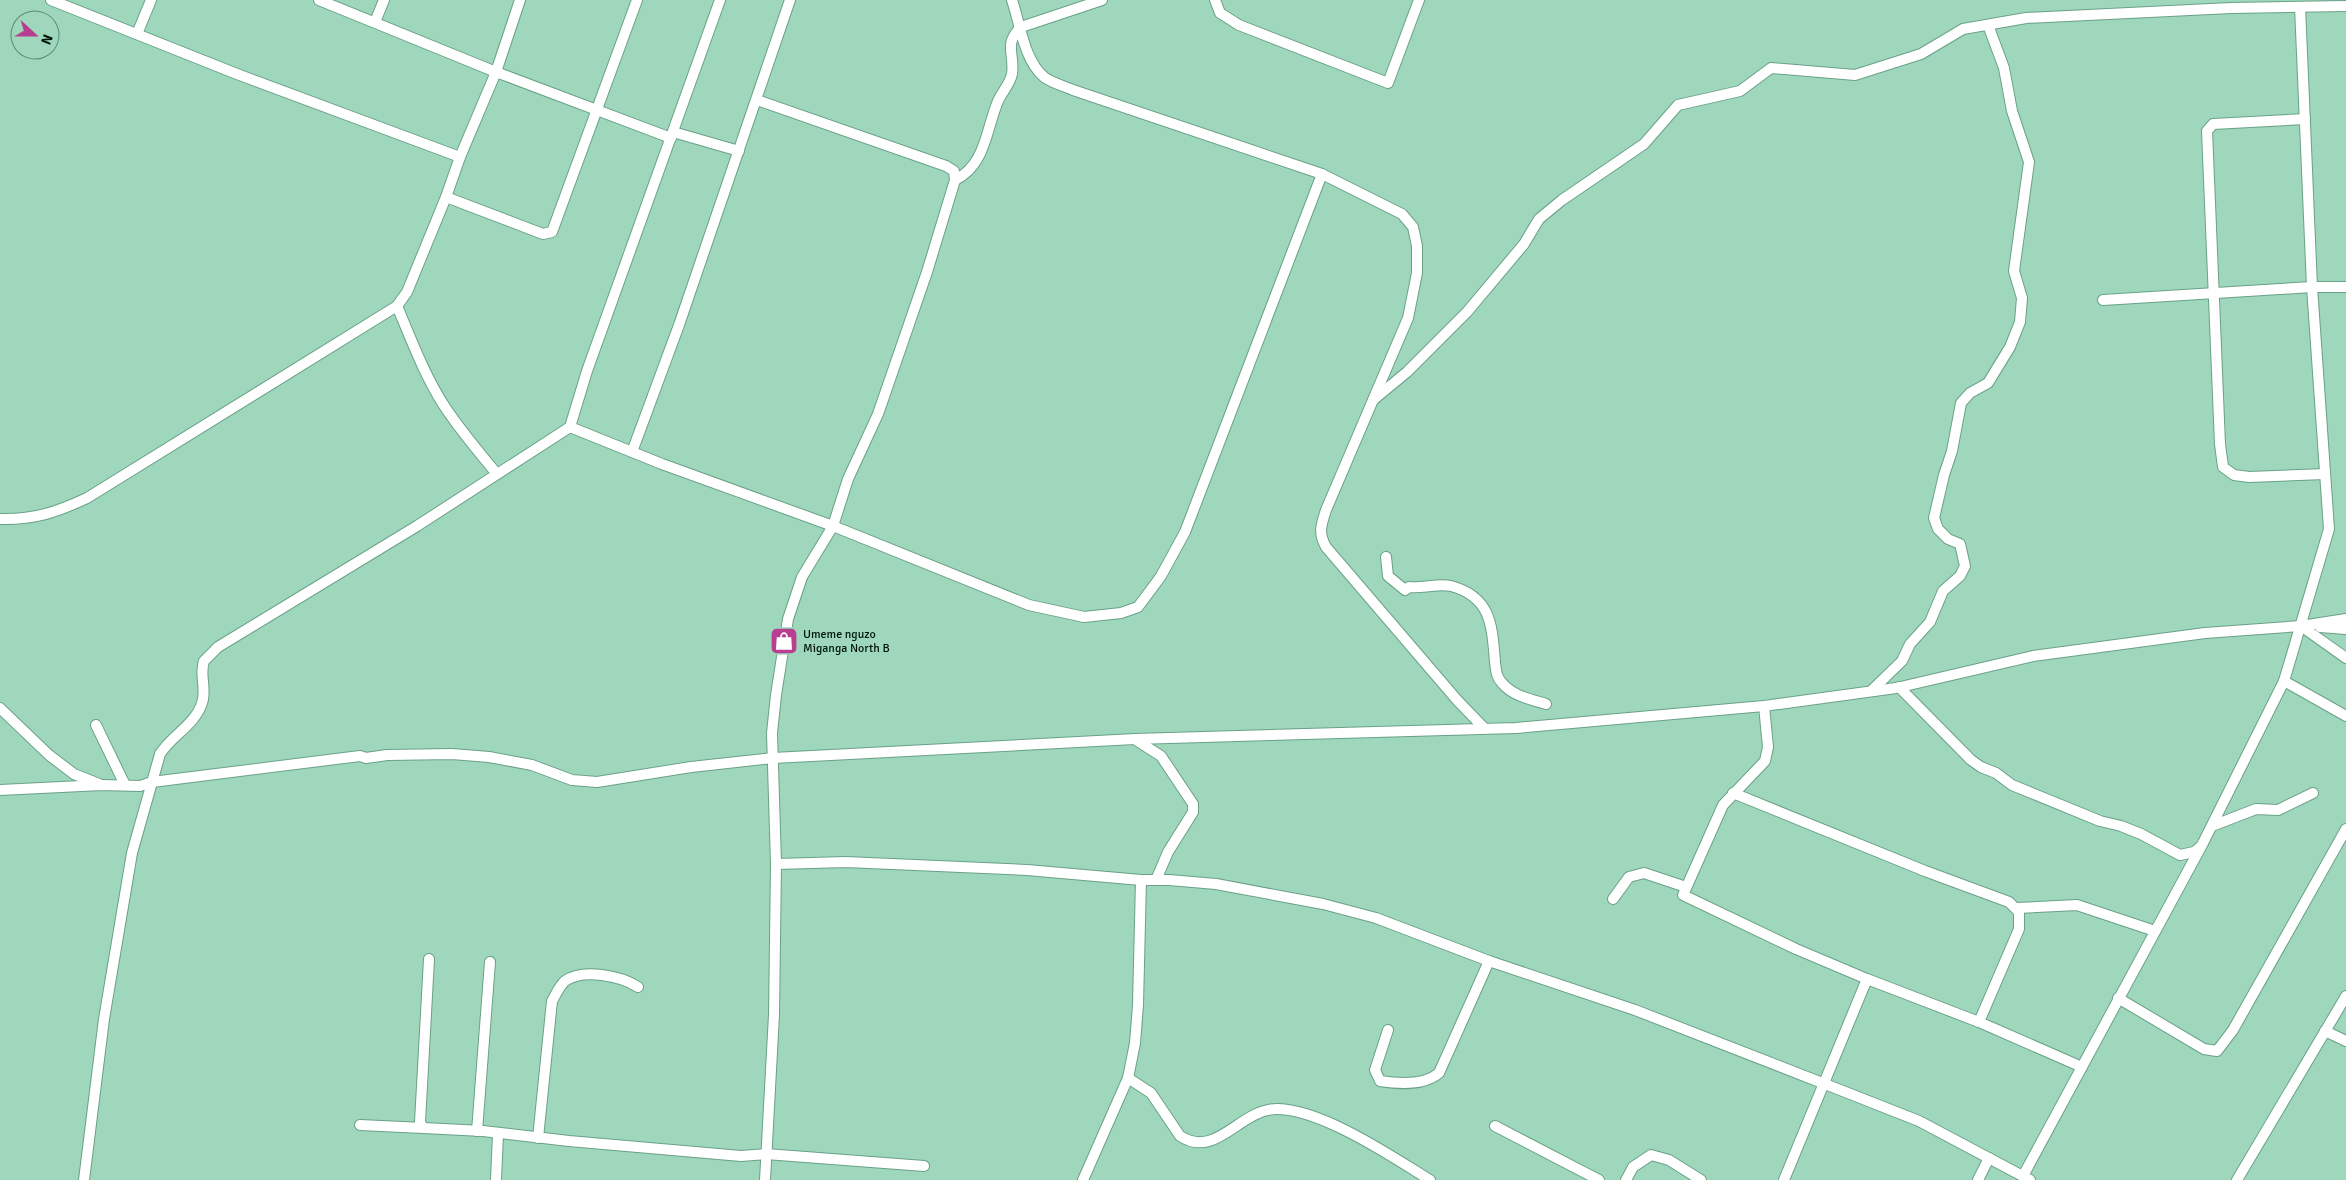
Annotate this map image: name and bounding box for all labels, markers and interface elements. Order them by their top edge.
north arrow [10,10,60,60]
text: N [37,32,56,47]
shop icon: Umeme nguzo Miganga North B [769,626,799,656]
place label: Umeme nguzo Miganga North B [803,627,890,656]

